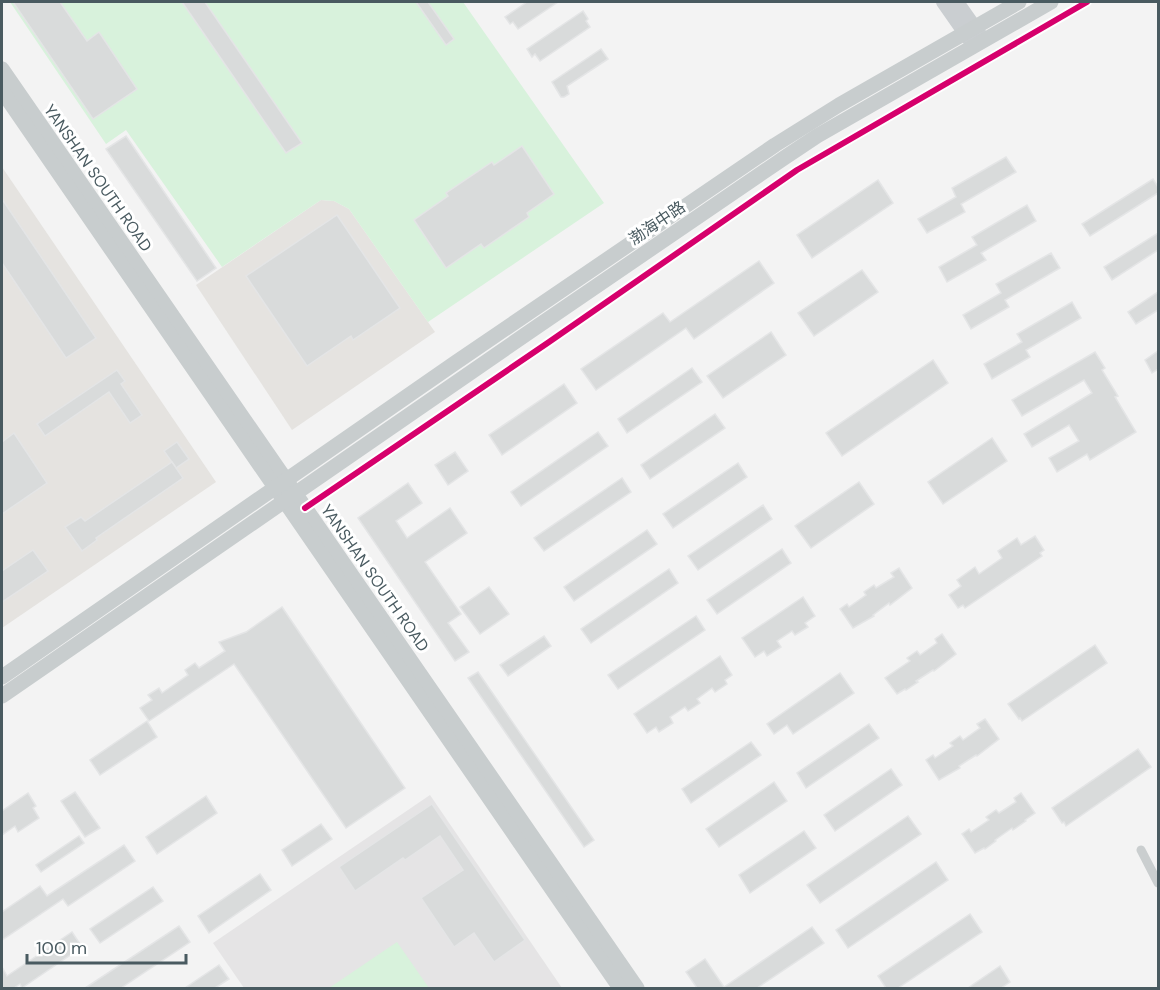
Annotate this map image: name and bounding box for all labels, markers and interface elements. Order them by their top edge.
street label: YANSHAN SOUTH ROAD [39,100,157,256]
street label: 渤海中路 [625,196,689,250]
street label: YANSHAN SOUTH ROAD [316,500,434,656]
scale bar [27,927,186,965]
text: 100 m [36,936,87,960]

